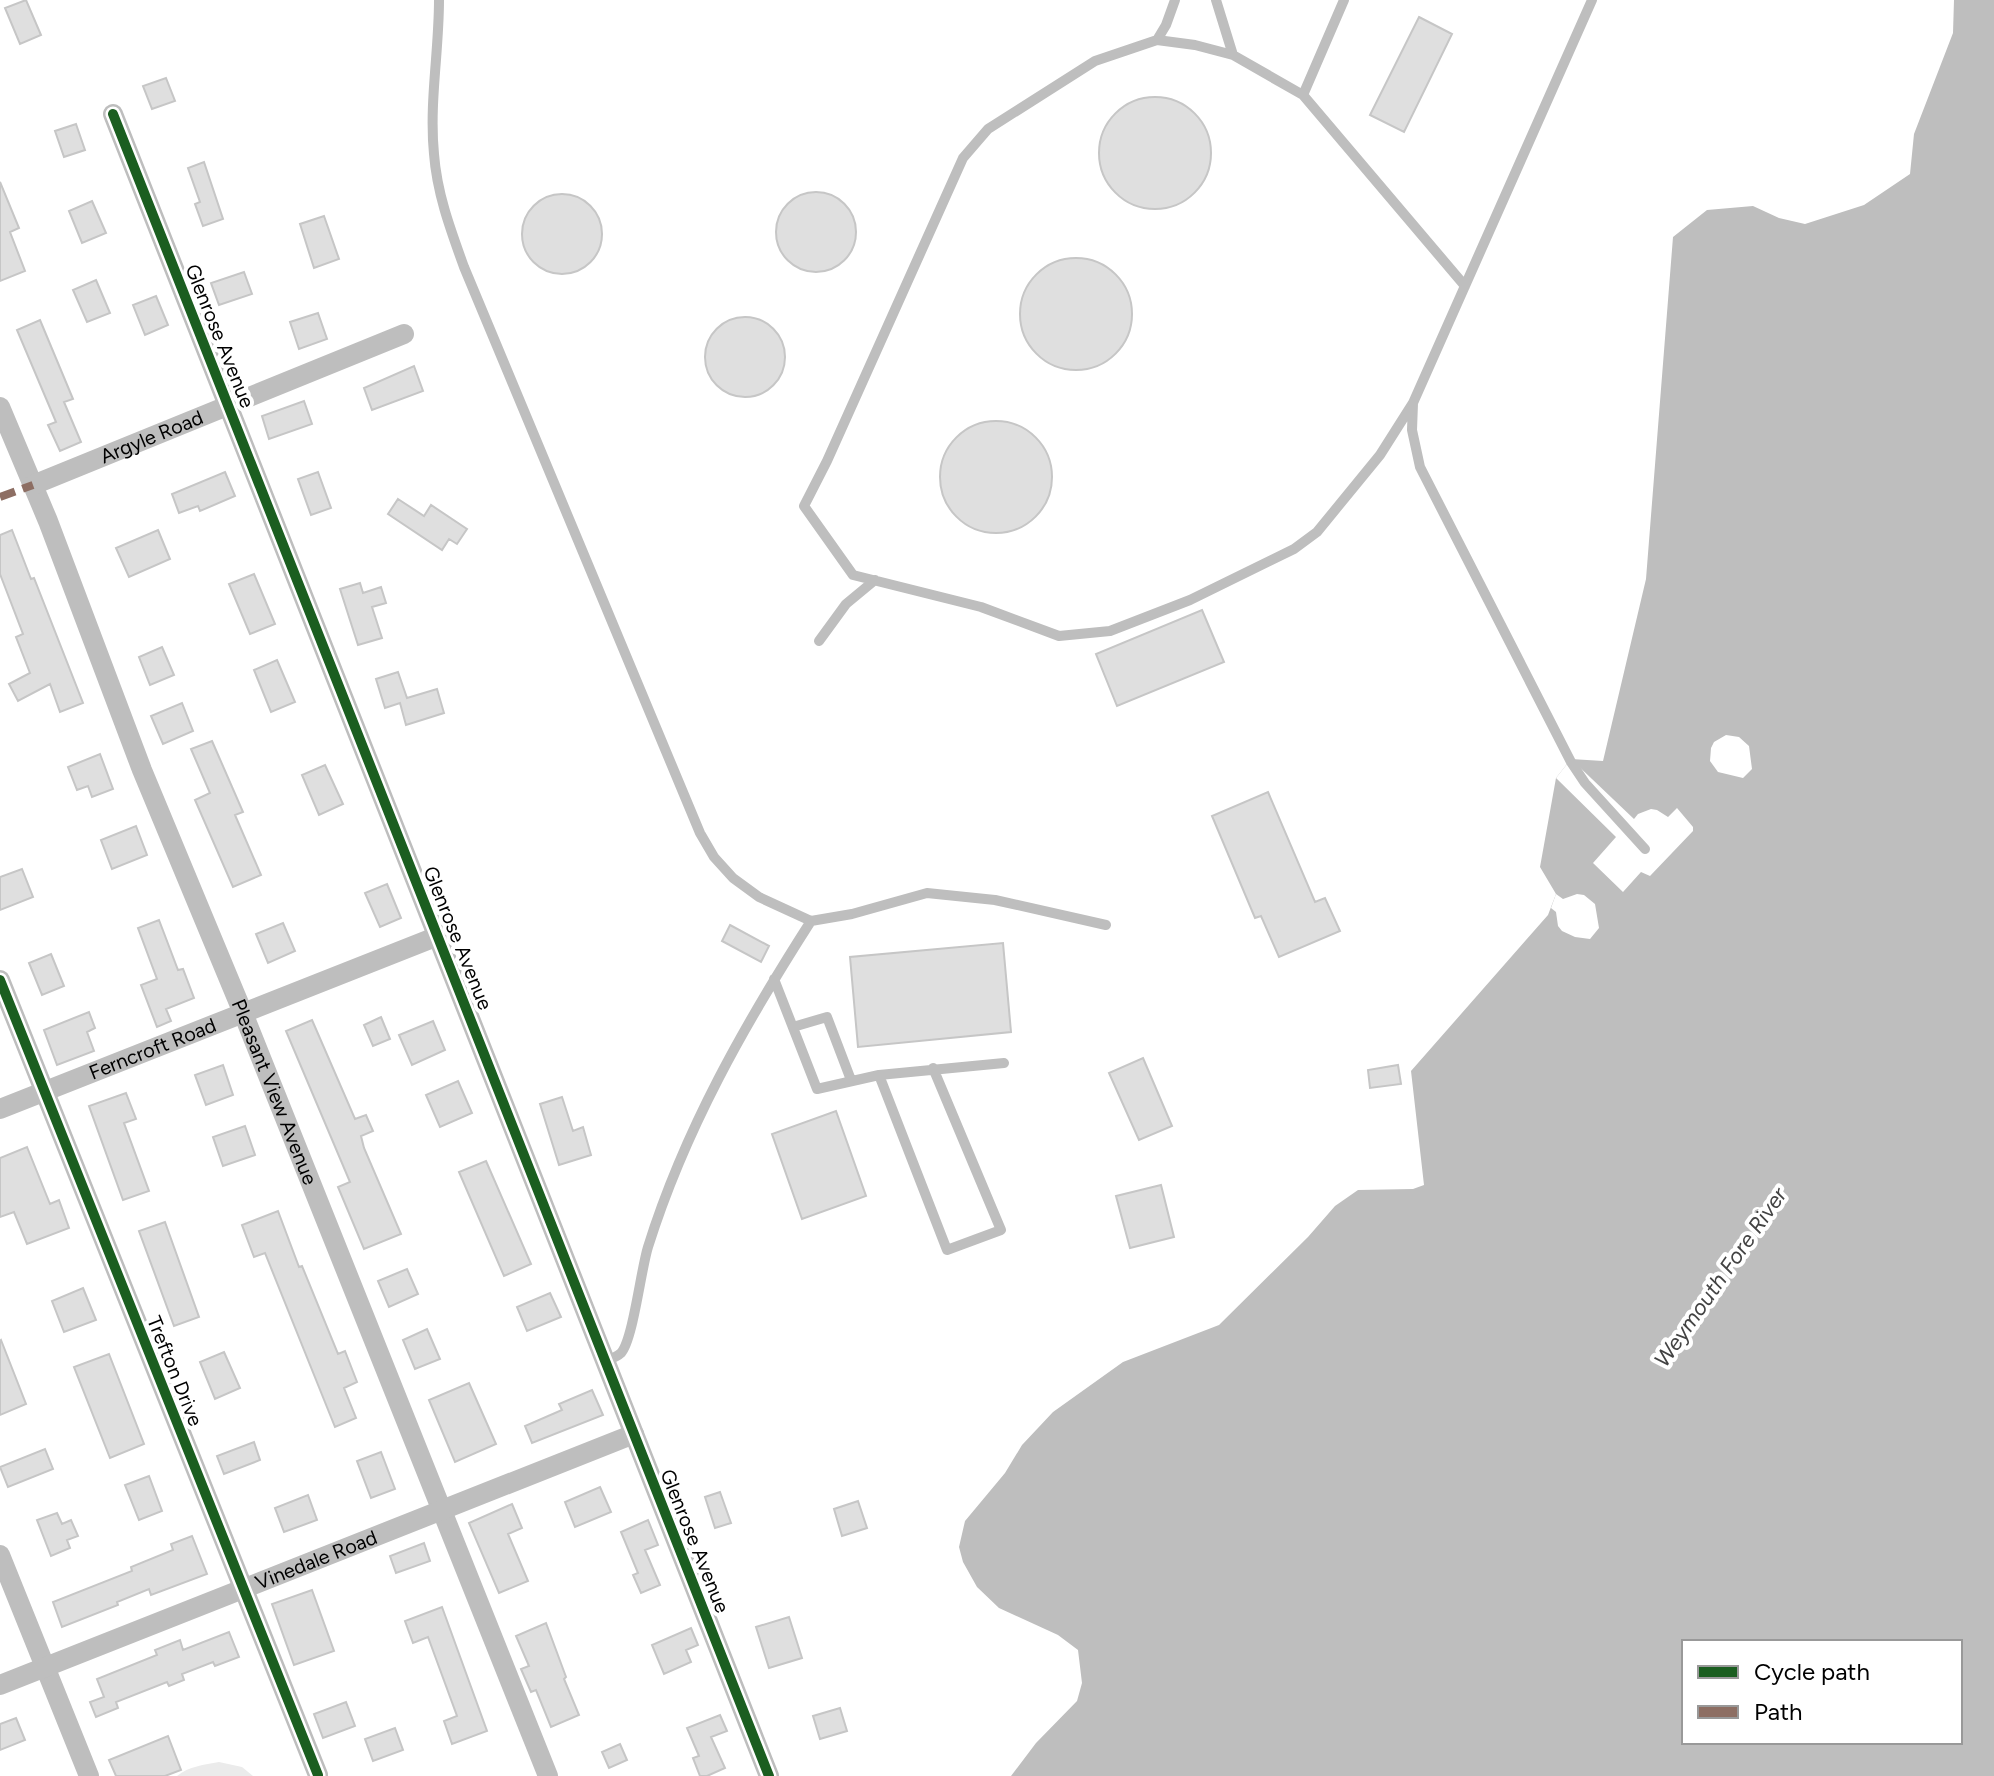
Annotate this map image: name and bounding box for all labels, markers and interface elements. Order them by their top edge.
street label: Glenrose Avenue [180,261,260,411]
street label: Argyle Road [97,405,207,468]
street label: Glenrose Avenue [418,863,498,1013]
street label: Pleasant View Avenue [227,996,322,1188]
street label: Ferncroft Road [85,1013,220,1085]
water label: Weymouth Fore River [1648,1181,1793,1372]
street label: Trefton Drive [142,1312,208,1430]
street label: Glenrose Avenue [655,1466,735,1616]
street label: Vinedale Road [252,1525,380,1595]
legend [1682,1640,1962,1744]
text: Cycle path [1754,1657,1870,1686]
text: Path [1754,1697,1802,1726]

